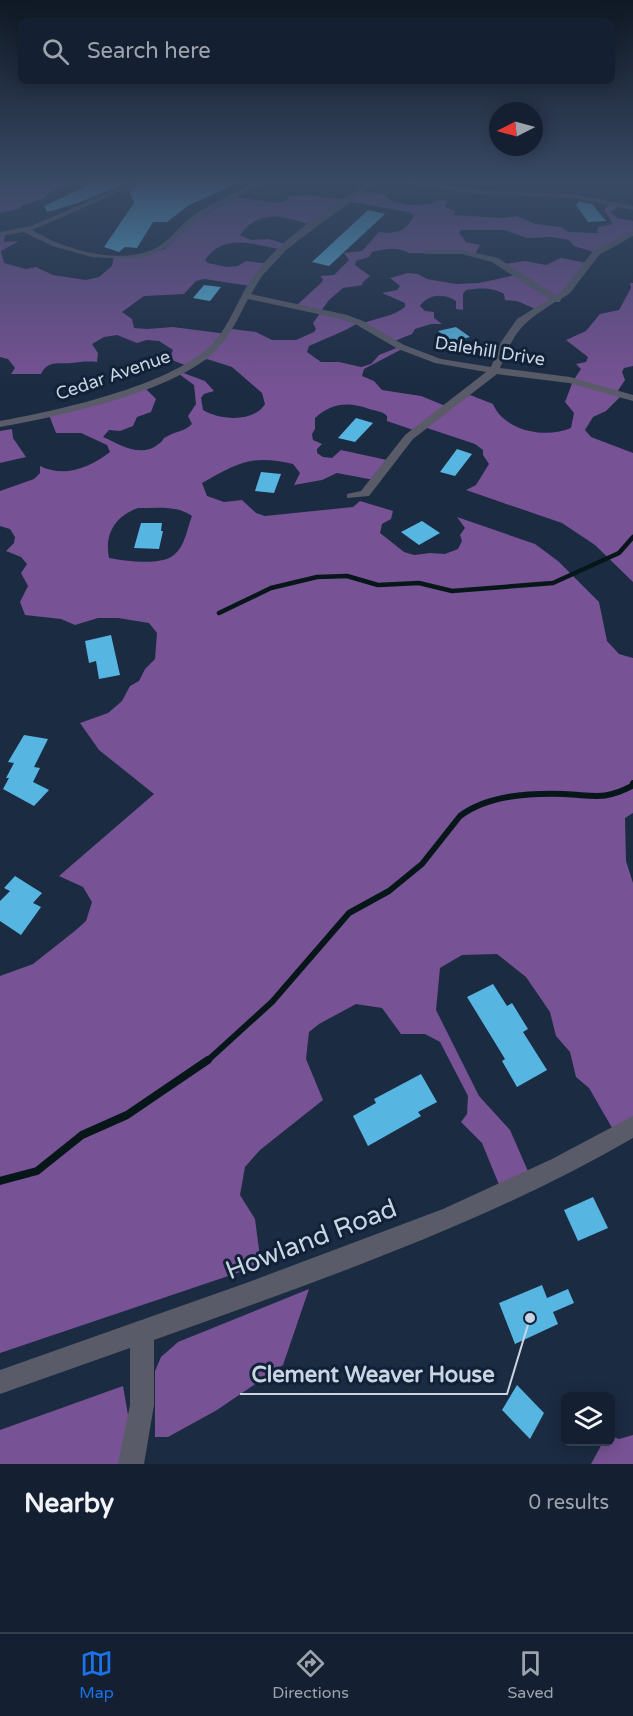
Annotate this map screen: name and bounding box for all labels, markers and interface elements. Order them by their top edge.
search box [18,18,615,84]
icon: search [39,35,72,68]
text: Search here [87,38,211,64]
north arrow [489,102,543,156]
street label: Dalehill Drive [433,331,547,371]
street label: Cedar Avenue [53,345,173,405]
street label: Howland Road [221,1193,401,1286]
callout: Clement Weaver House [240,1354,507,1394]
text: Clement Weaver House [251,1362,495,1388]
map controls [561,1392,615,1446]
button: layers [561,1392,615,1446]
text: Nearby [24,1488,114,1519]
text: 0 results [529,1491,609,1515]
tab: Map [79,1647,114,1703]
tab: Directions [272,1647,349,1703]
tab: Saved [507,1647,554,1703]

